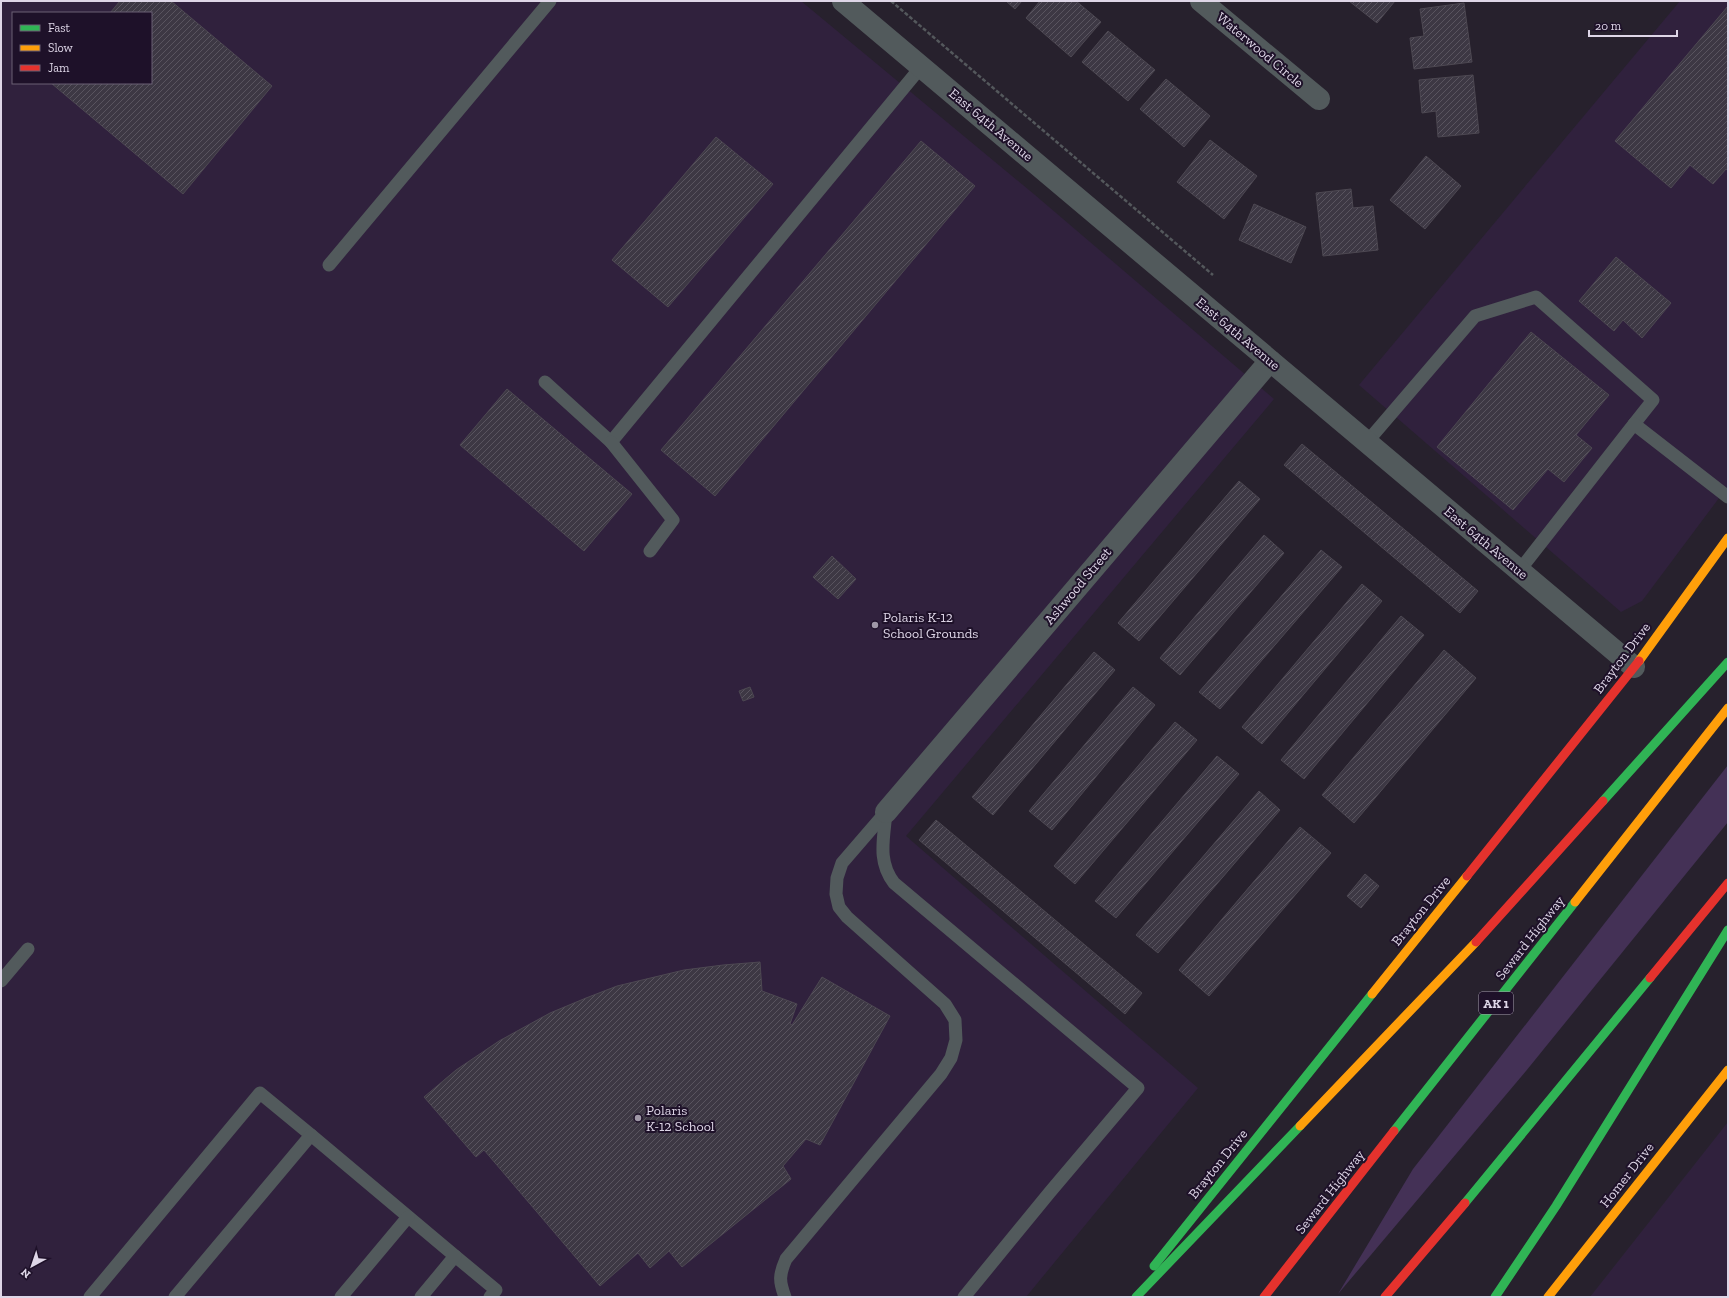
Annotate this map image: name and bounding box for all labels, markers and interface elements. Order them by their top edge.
street label: Waterwood Circle [1213,9,1307,92]
legend [12,12,152,84]
scale bar [1589,12,1677,38]
text: 20 m [1595,19,1622,33]
text: Fast [48,21,71,35]
text: Slow [48,41,74,55]
text: Jam [48,61,70,75]
street label: East 64th Avenue [946,85,1037,165]
street label: East 64th Avenue [1193,294,1284,374]
street label: East 64th Avenue [1441,503,1532,583]
street label: Ashwood Street [1041,543,1116,628]
place label: Polaris K-12 School Grounds [883,609,978,642]
street label: Brayton Drive [1590,619,1654,697]
marker: Polaris K-12 School Grounds [870,620,880,630]
street label: Brayton Drive [1388,872,1454,949]
street label: Seward Highway [1492,892,1569,984]
road number: AK 1 [1479,992,1513,1014]
place label: Polaris K-12 School [646,1102,715,1135]
marker: Polaris K-12 School [633,1113,643,1123]
street label: Brayton Drive [1185,1125,1251,1202]
street label: Homer Drive [1596,1139,1658,1211]
street label: Seward Highway [1292,1146,1369,1238]
north arrow [12,1246,52,1286]
text: N [18,1265,33,1281]

